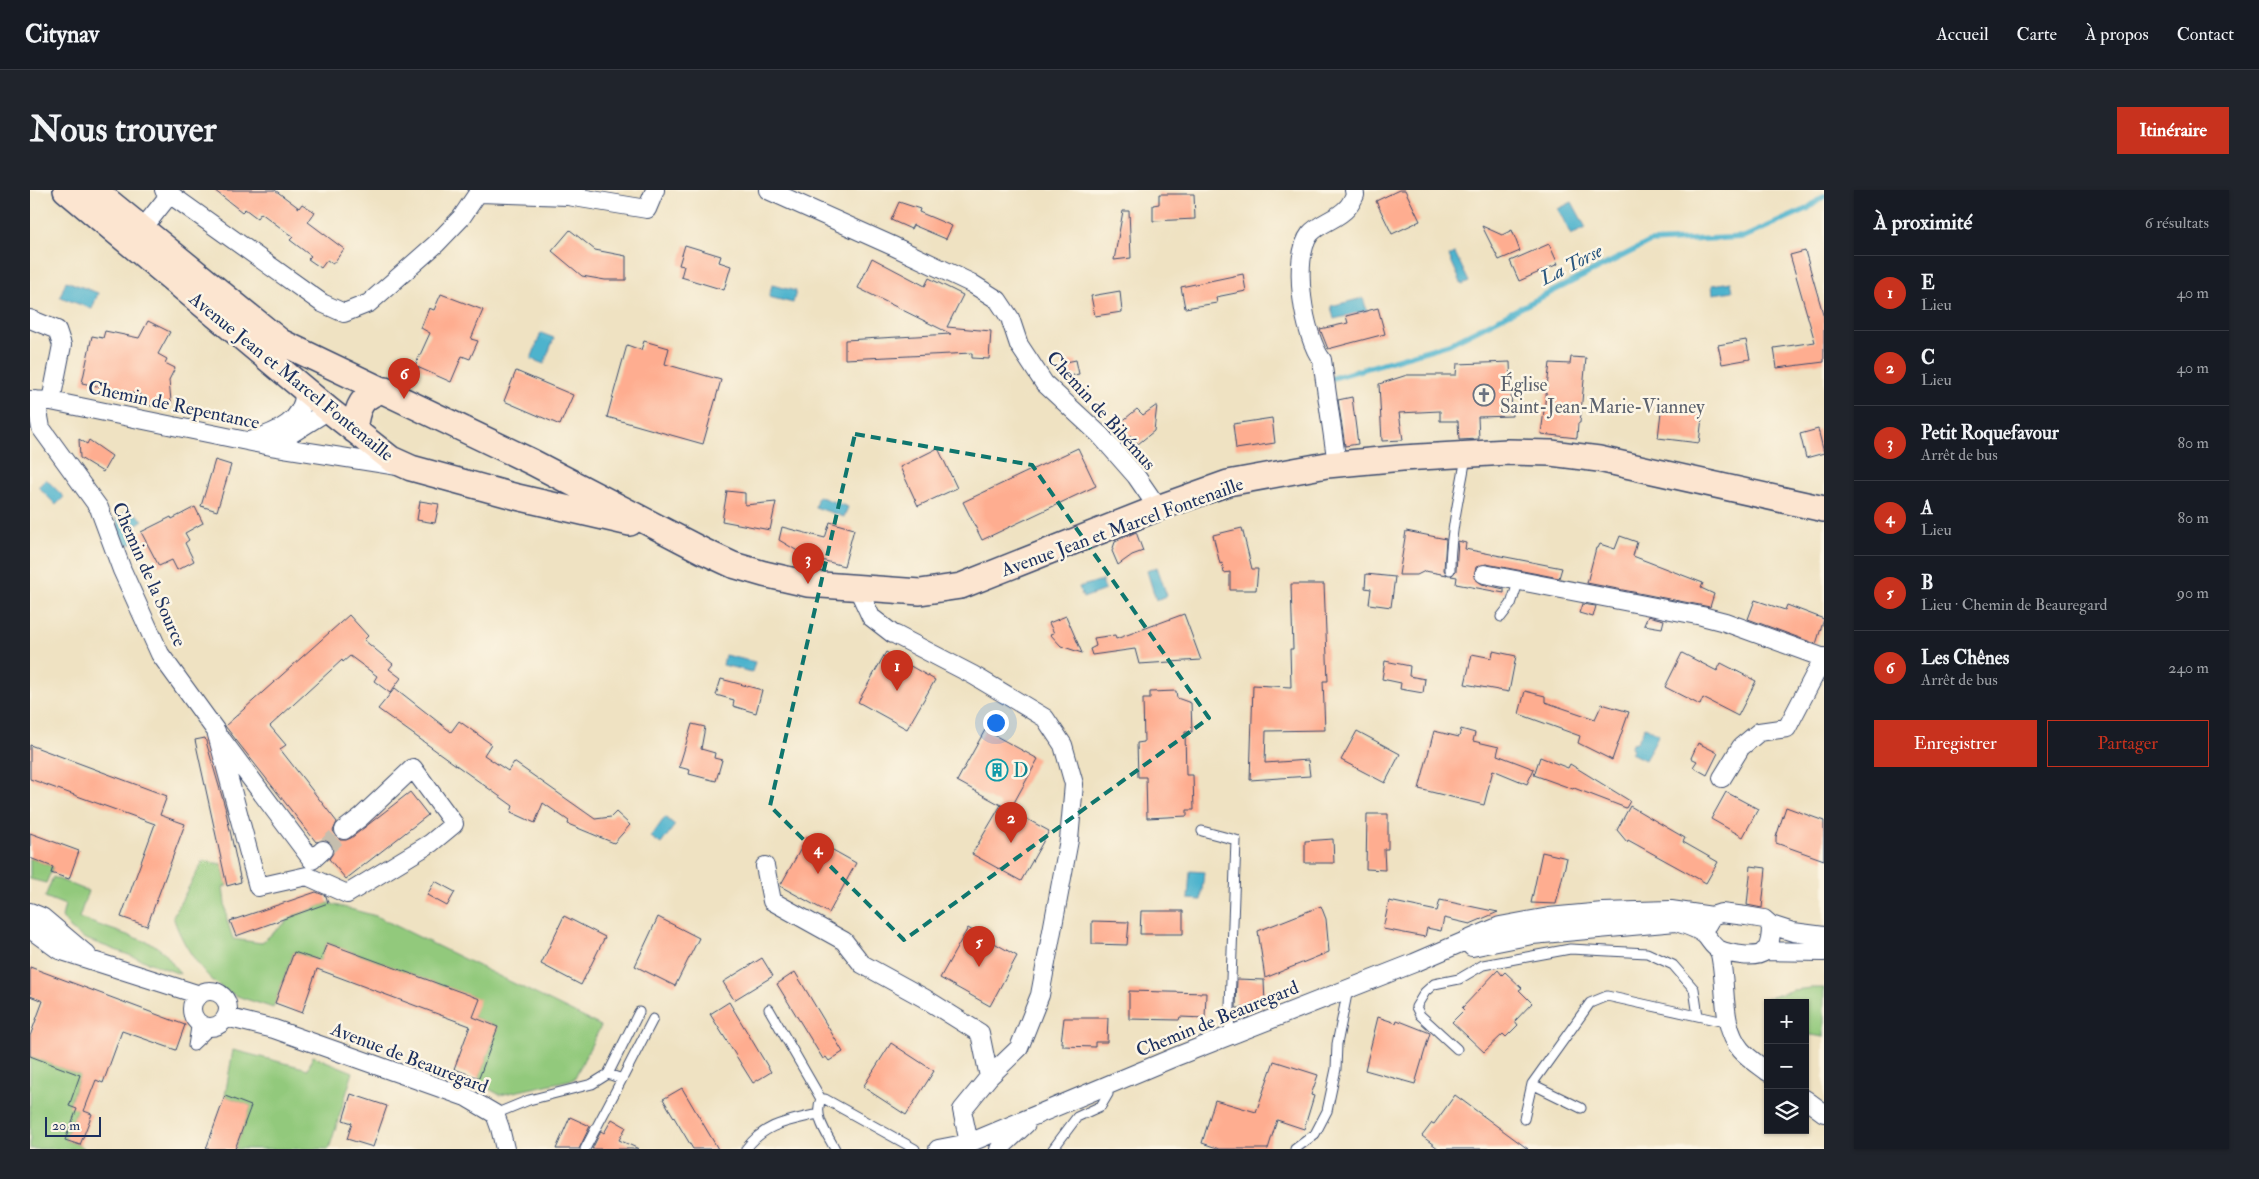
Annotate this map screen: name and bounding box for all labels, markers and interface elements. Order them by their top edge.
text: Citynav [25,19,99,50]
text: Accueil [1936,23,1989,46]
text: Carte [2017,23,2057,46]
text: À propos [2085,23,2149,46]
text: Contact [2177,23,2234,46]
button: Itinéraire [2117,107,2229,154]
text: Nous trouver [30,108,217,152]
text: À proximité [1874,209,1972,236]
text: 6 résultats [2145,213,2209,233]
water label: La Torse [1535,238,1607,291]
text: E [1921,271,1935,295]
text: 1 [1887,283,1893,303]
text: 40 m [2176,283,2209,303]
street label: Avenue Jean et Marcel Fontenaille [183,286,399,467]
text: Lieu [1921,295,1952,315]
street label: Chemin de Bibémus [1041,346,1161,475]
text: C [1921,346,1935,370]
pin: 6 [388,358,420,399]
text: 2 [1886,358,1894,378]
text: 40 m [2176,358,2209,378]
text: Lieu [1921,370,1952,390]
place label: Église Saint-Jean-Marie-Vianney [1500,371,1705,419]
street label: Chemin de Repentance [86,375,262,436]
church icon: Église Saint-Jean-Marie-Vianney [1472,383,1496,407]
text: Petit Roquefavour [1921,421,2059,445]
text: 3 [1887,433,1893,453]
text: 80 m [2178,433,2209,453]
text: Arrêt de bus [1921,445,1998,465]
street label: Avenue Jean et Marcel Fontenaille [997,472,1247,582]
text: A [1921,496,1933,520]
street label: Chemin de la Source [106,498,192,650]
text: 4 [1886,508,1894,528]
text: 80 m [2178,508,2209,528]
text: Lieu [1921,520,1952,540]
pin: 3 [792,543,824,584]
text: B [1921,571,1933,595]
text: 5 [1886,583,1894,603]
text: 90 m [2177,583,2209,603]
text: Lieu · Chemin de Beauregard [1921,595,2107,615]
text: Les Chênes [1921,646,2009,670]
pin: 1 [881,650,913,691]
text: 6 [1886,658,1894,678]
text: 240 m [2168,658,2209,678]
text: Arrêt de bus [1921,670,1998,690]
your location [983,710,1009,736]
button: Enregistrer [1874,720,2037,767]
button: Partager [2047,720,2209,767]
building icon: D [985,758,1009,782]
place label: D [1013,759,1028,783]
pin: 2 [995,802,1027,843]
pin: 4 [802,833,834,874]
pin: 5 [963,926,995,967]
street label: Chemin de Beauregard [1133,975,1303,1062]
map controls [1764,999,1809,1134]
button: + [1764,999,1809,1044]
street label: Avenue de Beauregard [327,1016,492,1099]
button: − [1764,1044,1809,1089]
button: layers [1764,1089,1809,1134]
scale bar [45,1114,101,1137]
text: 20 m [52,1117,80,1134]

